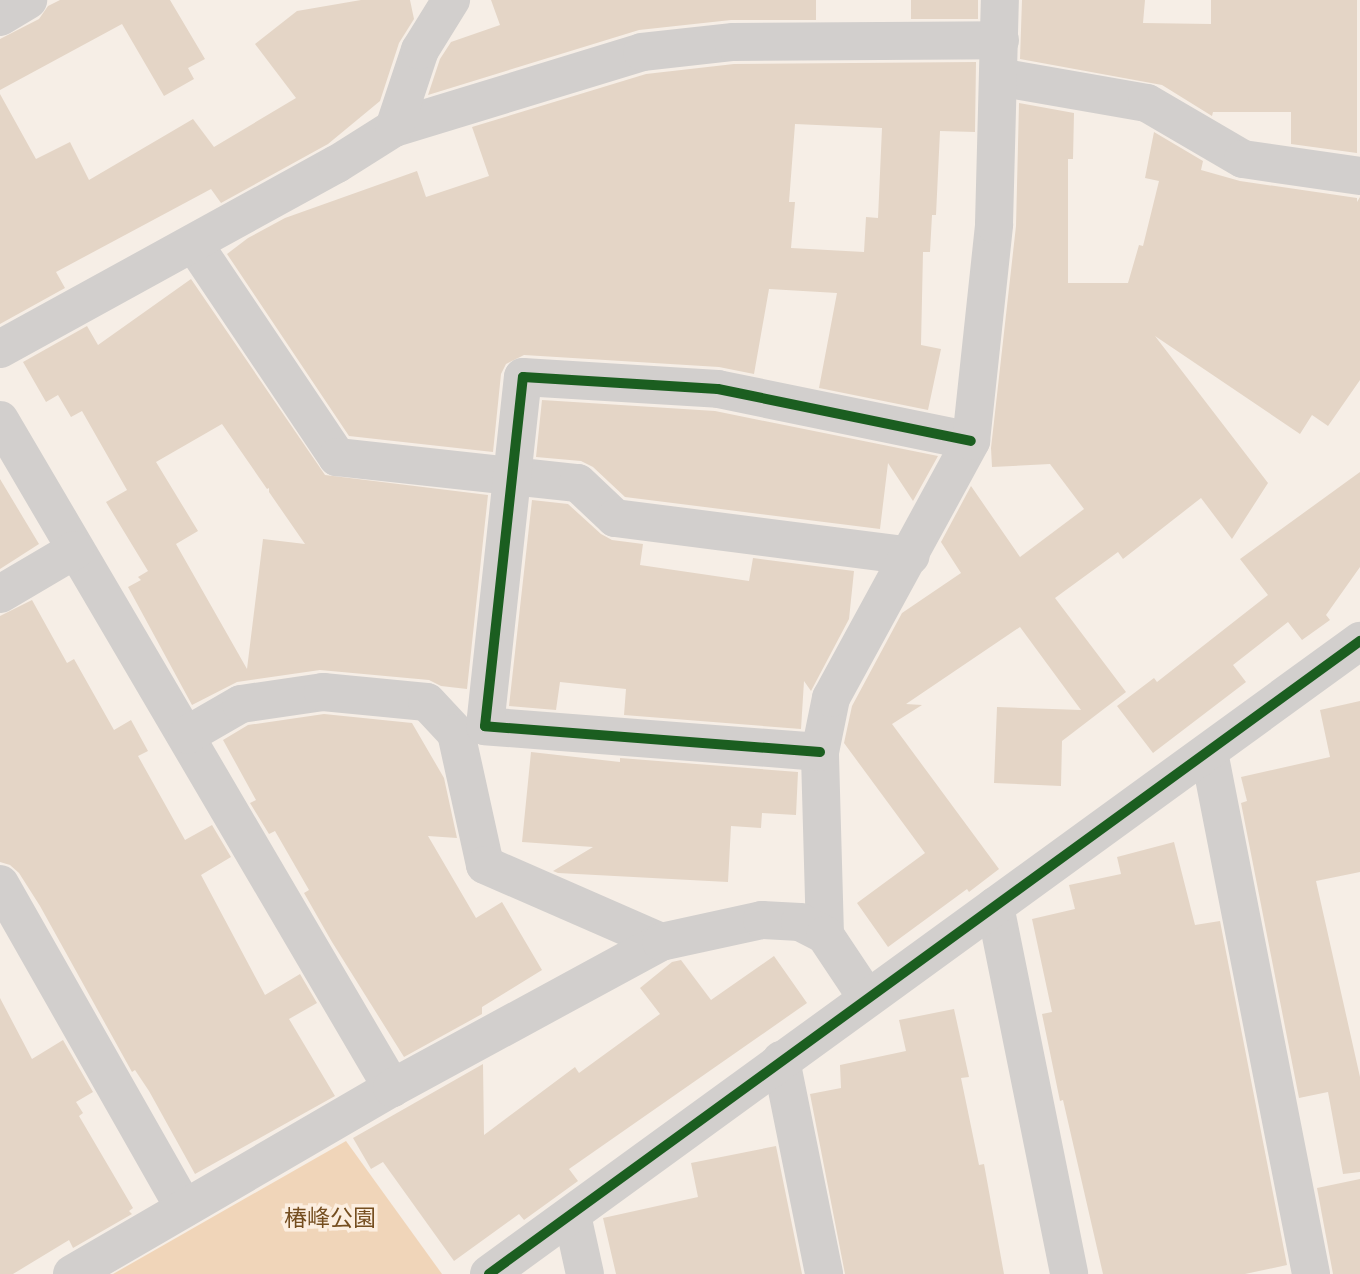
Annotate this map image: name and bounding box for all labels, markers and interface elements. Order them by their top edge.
park label: 椿峰公園 [284,1203,376,1231]

